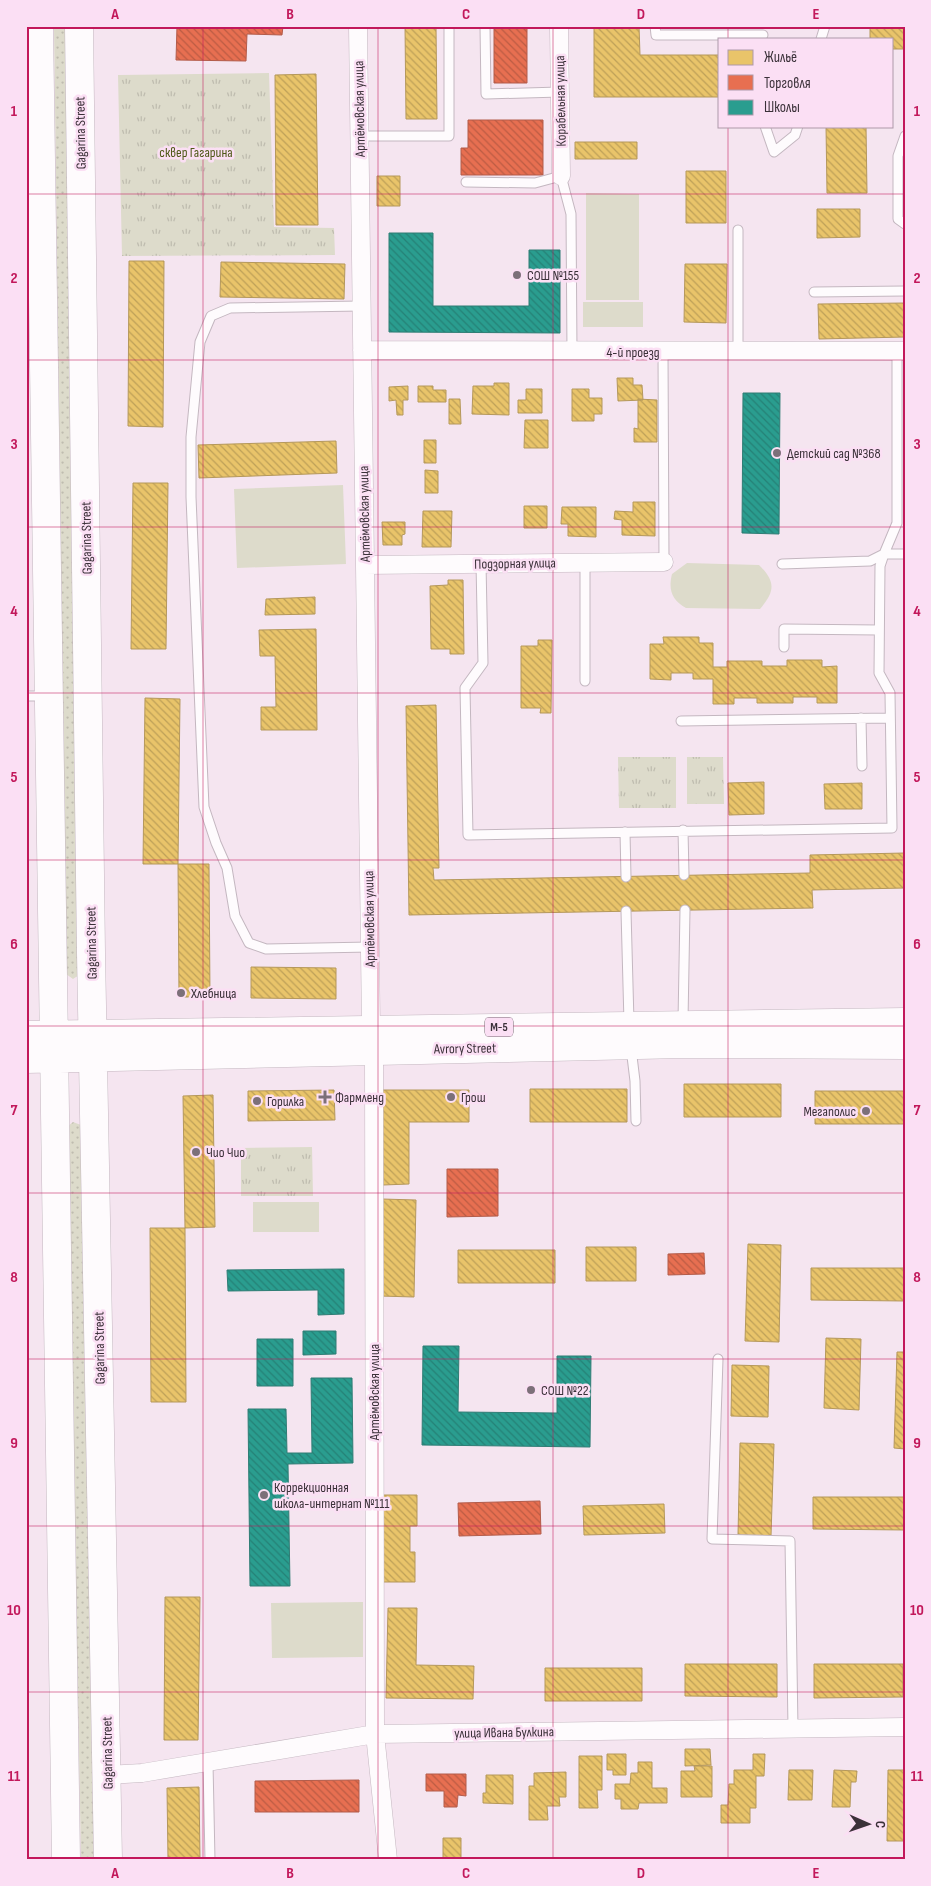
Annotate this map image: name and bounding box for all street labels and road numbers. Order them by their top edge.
street label: Корабельная улица [551,55,570,147]
street label: Артёмовская улица [350,61,369,158]
street label: Gagarina Street [71,96,90,170]
street label: 4-й проезд [606,344,660,361]
street label: Артёмовская улица [355,466,374,563]
street label: Gagarina Street [77,501,96,575]
street label: Подзорная улица [474,554,556,573]
street label: Артёмовская улица [360,871,379,968]
street label: Gagarina Street [82,906,101,980]
road number: М-5 [485,1018,513,1036]
street label: Avrory Street [433,1039,496,1058]
street label: Gagarina Street [90,1311,109,1385]
street label: Артёмовская улица [366,1344,383,1441]
street label: Gagarina Street [98,1716,117,1790]
street label: улица Ивана Булкина [454,1723,554,1742]

